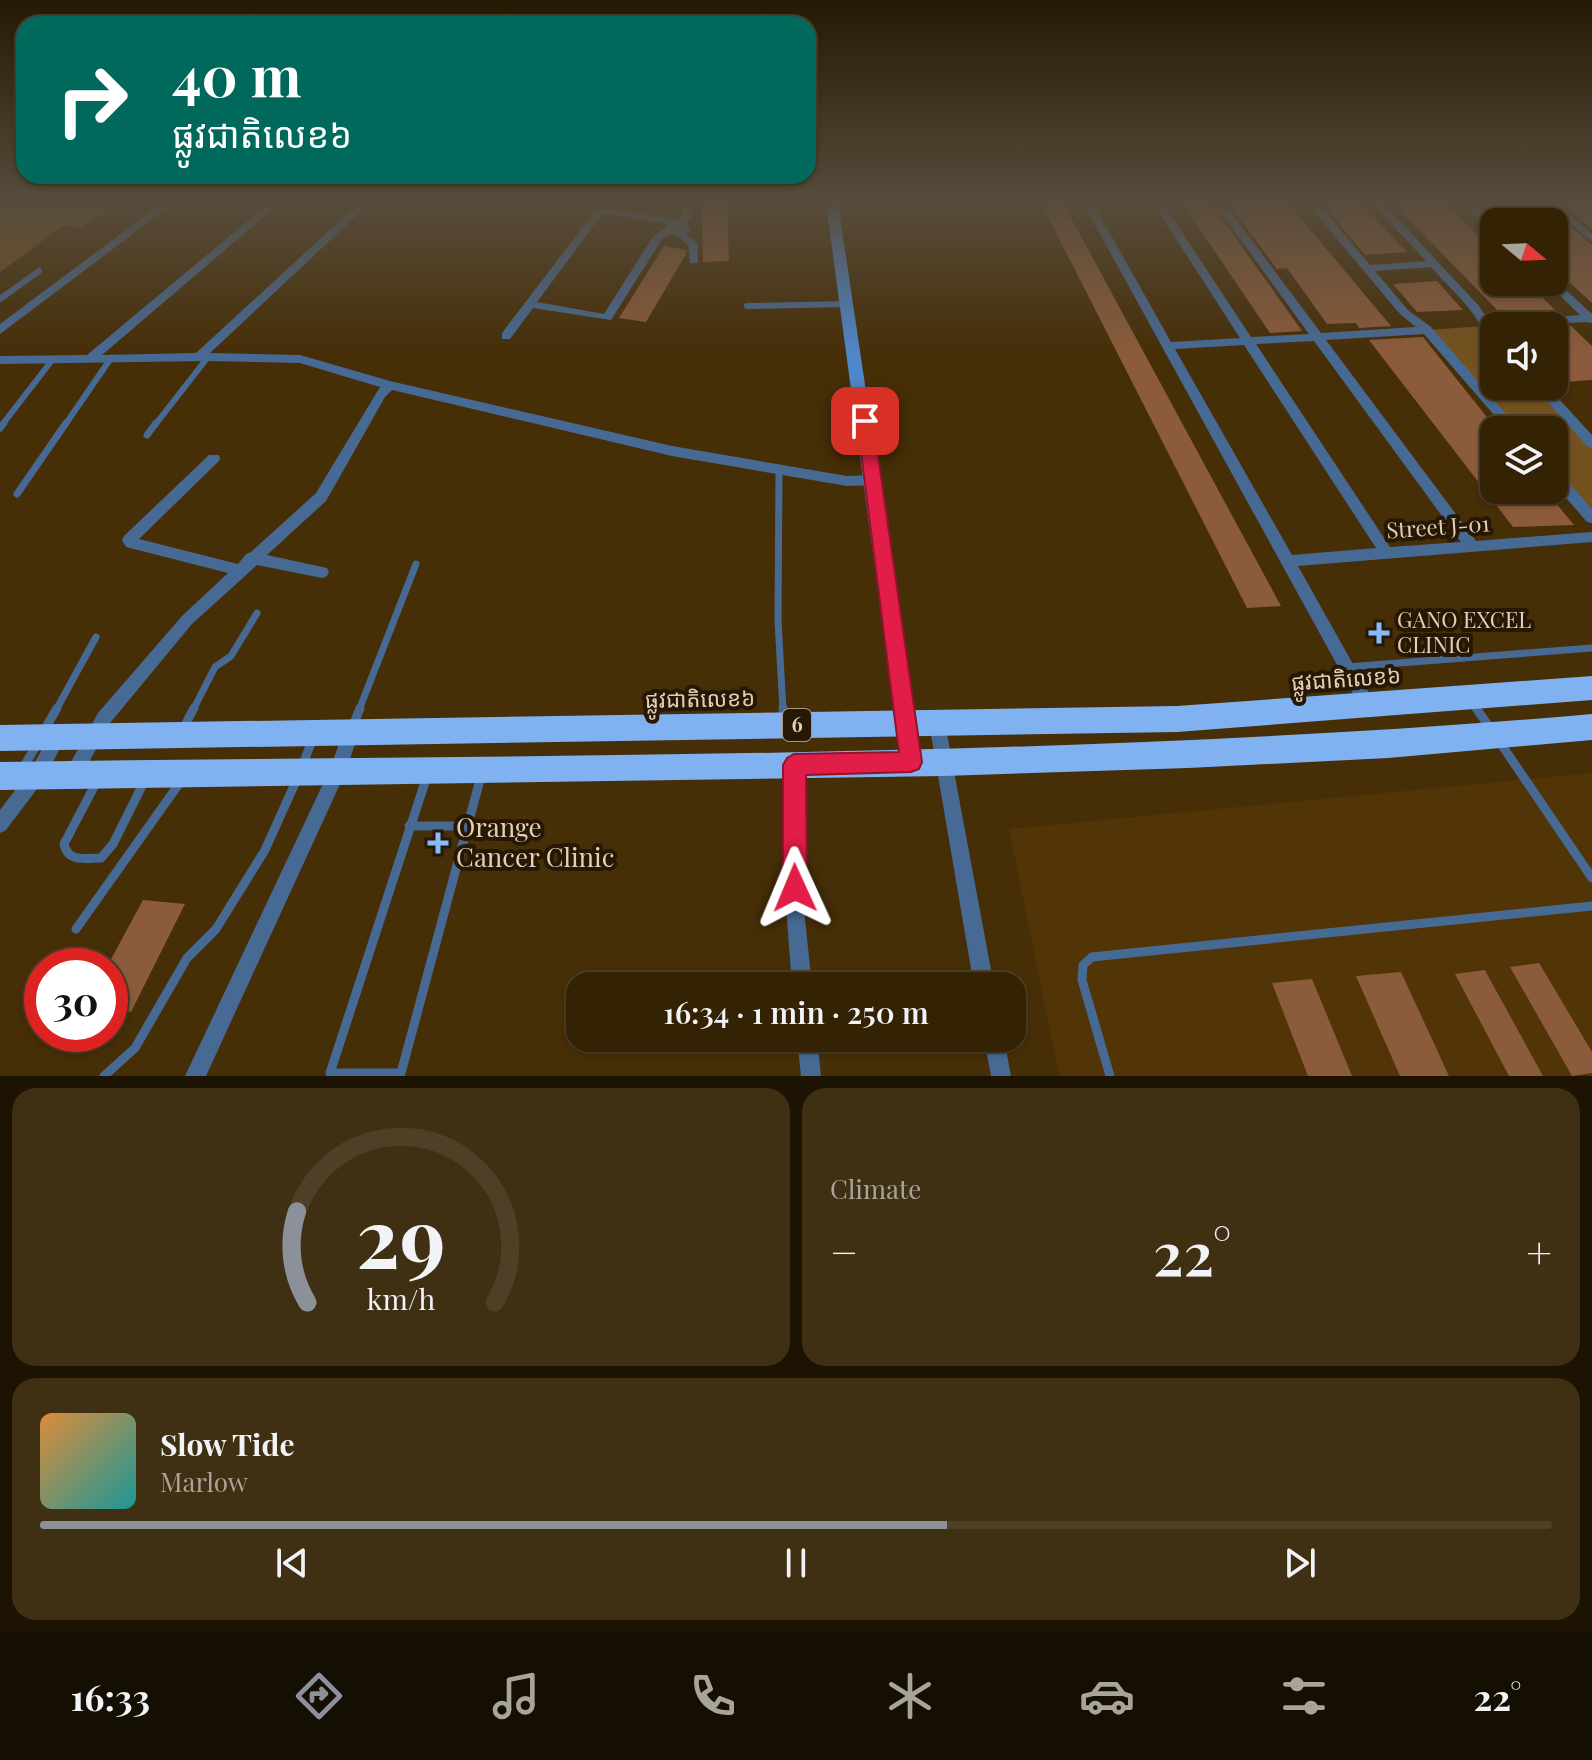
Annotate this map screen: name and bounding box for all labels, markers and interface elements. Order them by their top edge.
text: 40 m [172,37,301,112]
icon: right [40,48,144,152]
text: ផ្លូវជាតិលេខ៦ [172,109,352,157]
north arrow [1480,208,1568,296]
map controls [1480,208,1568,504]
button: sound [1480,312,1568,400]
pin [831,387,899,455]
icon: arrive [843,399,887,443]
button: layers [1480,416,1568,504]
street label: Street J-01 [1385,507,1491,545]
place label: GANO EXCEL CLINIC [1397,604,1531,659]
marker: GANO EXCEL CLINIC [1368,622,1390,644]
street label: ផ្លូវជាតិលេខ៦ [1290,659,1402,703]
street label: ផ្លូវជាតិលេខ៦ [645,682,755,720]
road number: 6 [783,709,811,741]
place label: Orange Cancer Clinic [456,809,614,874]
marker: Orange Cancer Clinic [427,832,449,854]
position arrow [753,846,837,930]
speed limit sign: 30 [24,948,128,1052]
text: 16:34 · 1 min · 250 m [663,992,929,1032]
text: Climate [830,1171,921,1206]
text: 29 [356,1179,446,1290]
text: 22° [1153,1211,1232,1291]
text: − [830,1221,858,1280]
text: + [1526,1221,1552,1280]
text: km/h [367,1279,435,1317]
text: Slow Tide [160,1424,295,1464]
text: Marlow [160,1464,248,1499]
icon: previous [270,1541,314,1585]
icon: pause [774,1541,818,1585]
icon: next [1278,1541,1322,1585]
icon: directions [291,1668,347,1724]
icon: music [488,1668,544,1724]
icon: phone [685,1668,741,1724]
icon: climate [882,1668,938,1724]
icon: car [1079,1668,1135,1724]
icon: filters [1276,1668,1332,1724]
text: 16:33 [71,1672,150,1720]
text: 22° [1474,1672,1521,1720]

